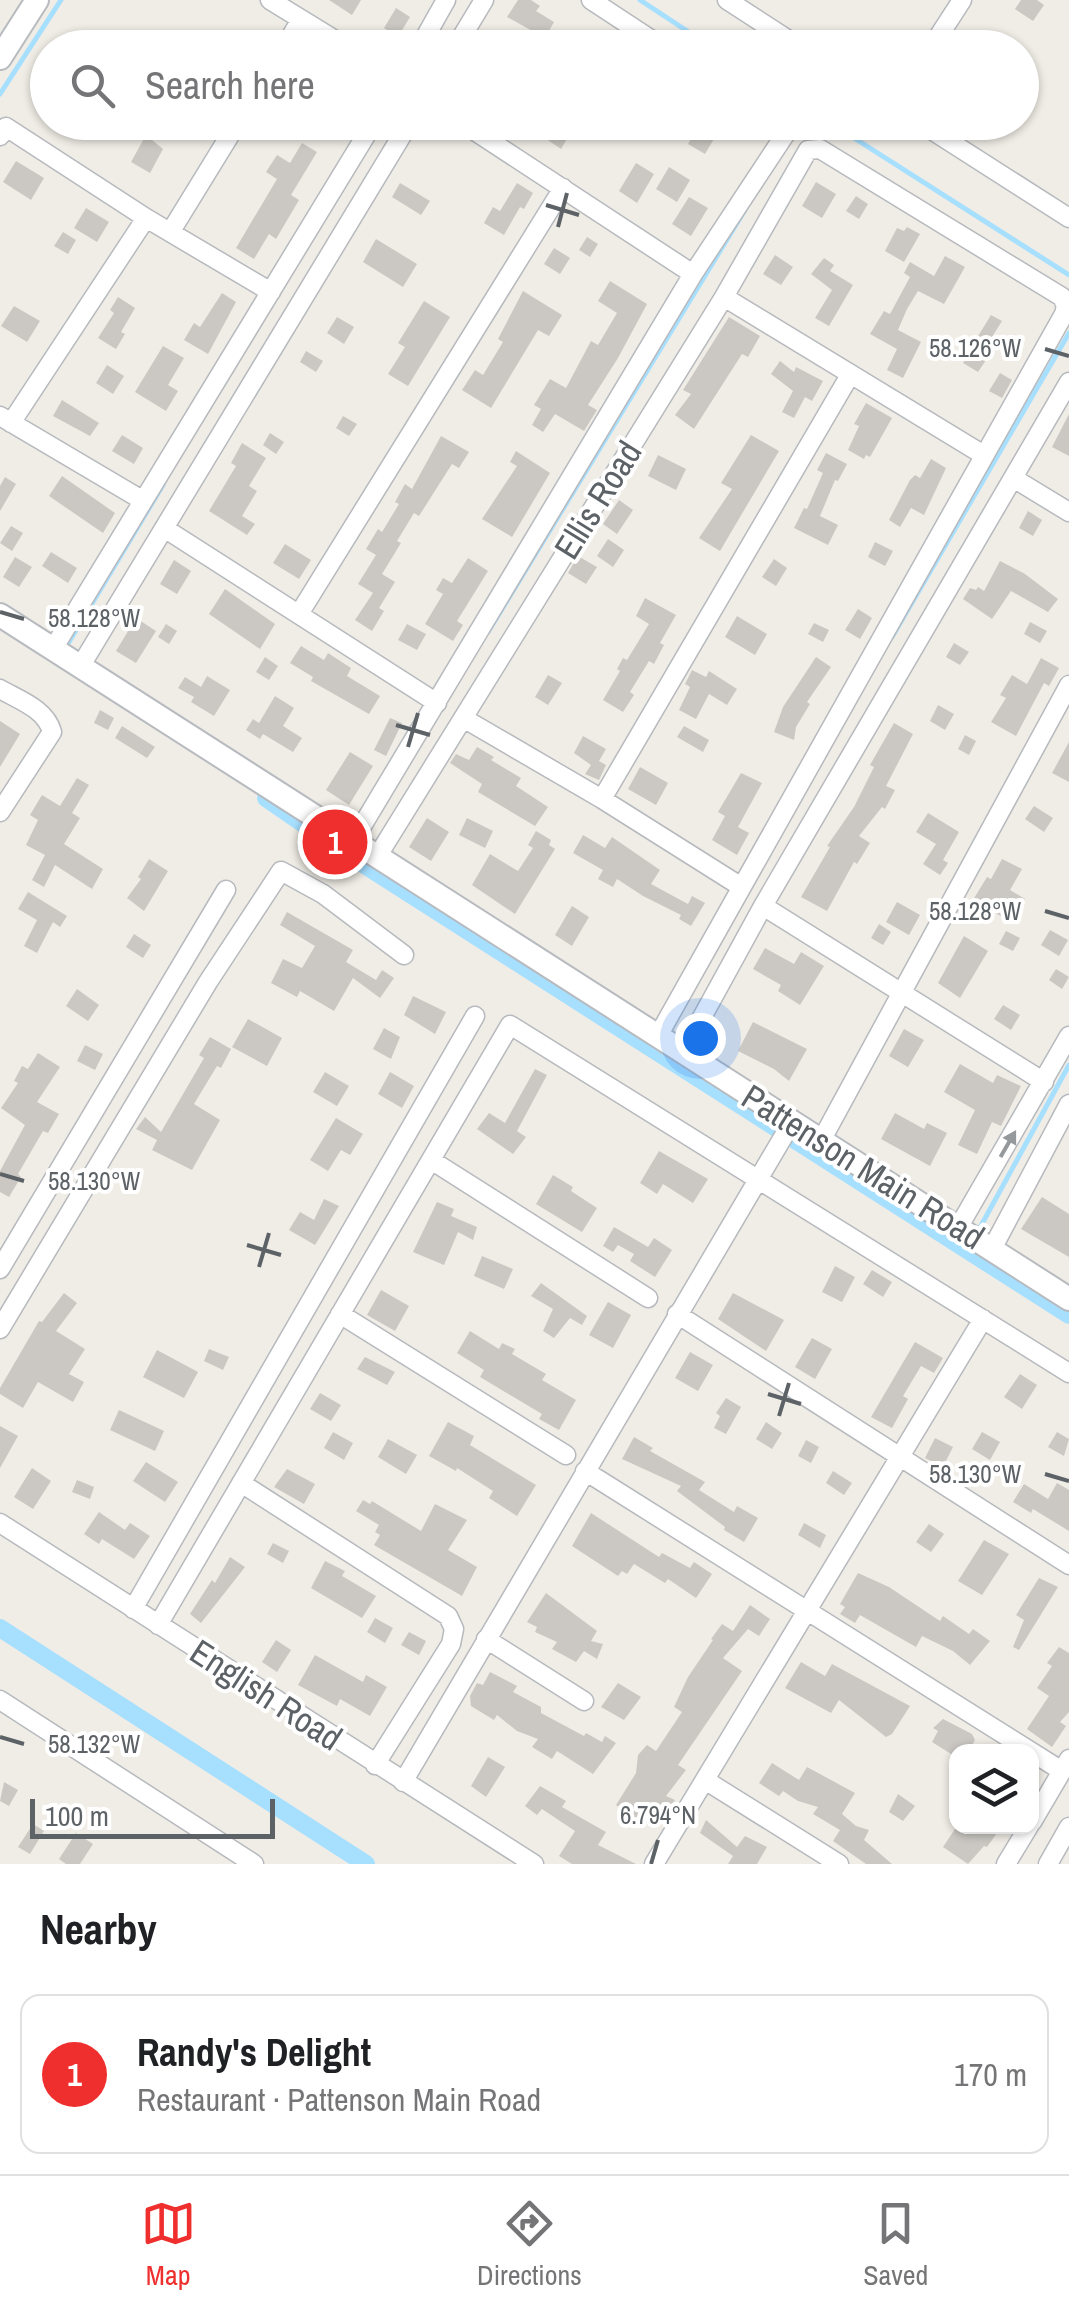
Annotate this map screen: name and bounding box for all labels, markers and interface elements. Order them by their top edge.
search box [30,30,1039,140]
icon: search [65,58,120,113]
text: Search here [145,60,315,111]
text: 58.126°W [929,331,1022,365]
street label: Ellis Road [543,432,652,568]
text: 58.128°W [48,601,141,635]
pin: 1 [302,804,368,880]
text: 58.128°W [929,894,1022,928]
your location [675,1013,726,1064]
street label: Pattenson Main Road [733,1073,993,1260]
one-way arrow [999,1130,1016,1158]
text: 58.130°W [48,1164,141,1198]
text: 58.130°W [929,1457,1022,1491]
street label: English Road [181,1628,351,1761]
text: 58.132°W [48,1727,141,1761]
map controls [949,1744,1039,1834]
button: layers [949,1744,1039,1834]
scale bar [30,1794,275,1838]
text: 100 m [45,1797,109,1835]
text: 6.794°N [620,1798,696,1832]
text: Nearby [40,1901,157,1957]
text: Randy's Delight [137,2027,371,2078]
text: 1 [67,2053,82,2096]
text: 170 m [954,2053,1027,2096]
text: Restaurant · Pattenson Main Road [137,2078,541,2121]
tab: Map [141,2196,196,2294]
tab: Directions [477,2196,582,2294]
tab: Saved [863,2196,928,2294]

